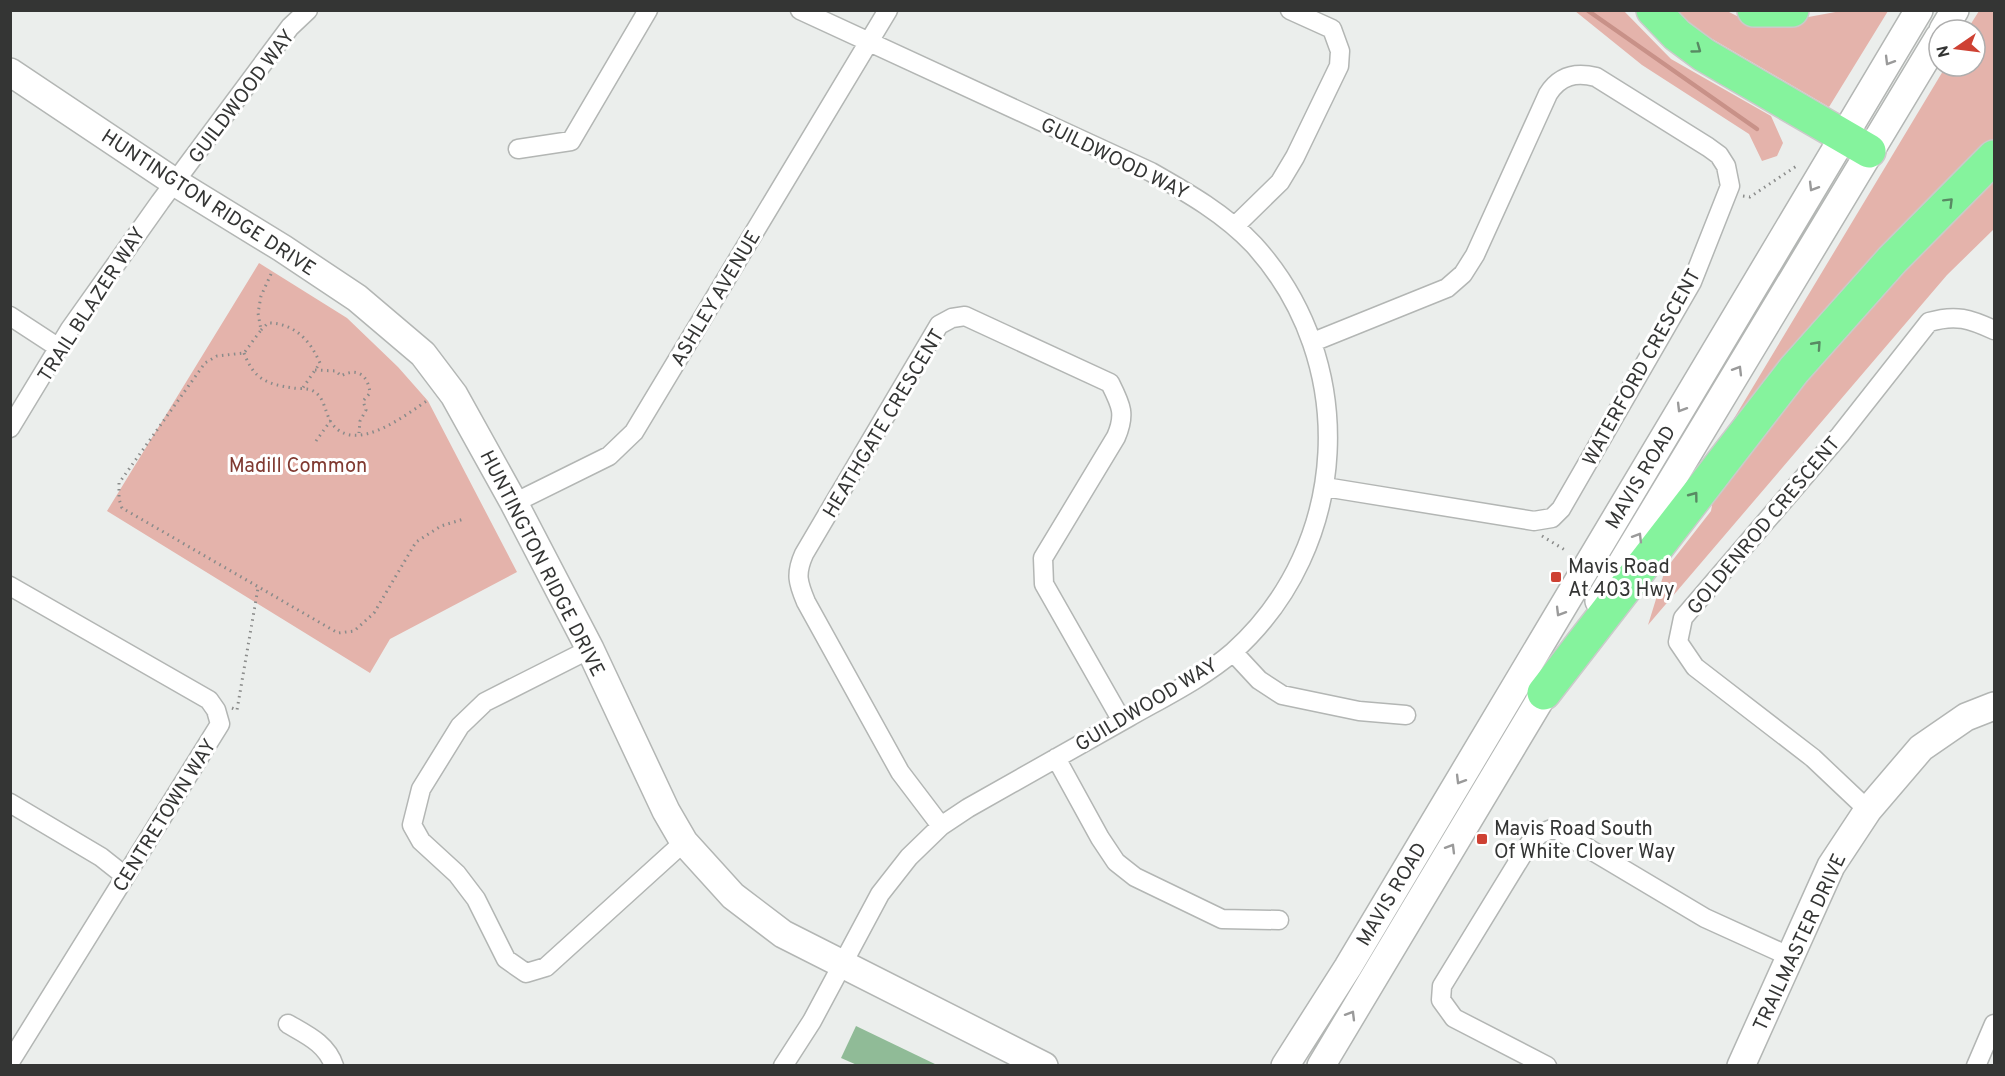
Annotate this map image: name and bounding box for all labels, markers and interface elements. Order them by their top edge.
north arrow [1927,18,1987,78]
street label: GUILDWOOD WAY [184,25,302,170]
one-way arrow [1690,42,1701,53]
text: N [1933,43,1955,59]
one-way arrow [1884,55,1896,65]
street label: GUILDWOOD WAY [1036,113,1193,207]
street label: HUNTINGTON RIDGE DRIVE [96,124,320,283]
one-way arrow [1809,181,1820,191]
one-way arrow [1942,199,1953,210]
street label: TRAIL BLAZER WAY [33,222,153,388]
street label: ASHLEY AVENUE [666,226,768,372]
street label: WATERFORD CRESCENT [1578,265,1708,471]
street label: HEATHGATE CRESCENT [818,325,951,523]
one-way arrow [1810,341,1821,352]
one-way arrow [1731,366,1743,376]
one-way arrow [1677,402,1688,412]
street label: MAVIS ROAD [1601,421,1683,535]
street label: GOLDENROD CRESCENT [1682,432,1847,621]
street label: HUNTINGTON RIDGE DRIVE [473,446,610,682]
park label: Madill Common [229,454,367,480]
one-way arrow [1687,492,1698,503]
one-way arrow [1631,533,1643,543]
place label: Mavis Road At 403 Hwy [1568,555,1674,604]
marker: Mavis Road At 403 Hwy [1549,570,1563,584]
one-way arrow [1555,606,1567,616]
street label: GUILDWOOD WAY [1071,653,1223,758]
street label: CENTRETOWN WAY [108,734,223,898]
one-way arrow [1455,774,1467,784]
place label: Mavis Road South Of White Clover Way [1494,817,1675,866]
marker: Mavis Road South Of White Clover Way [1475,832,1489,846]
street label: MAVIS ROAD [1352,838,1434,952]
one-way arrow [1444,844,1456,854]
street label: TRAILMASTER DRIVE [1748,850,1853,1036]
one-way arrow [1344,1011,1356,1021]

